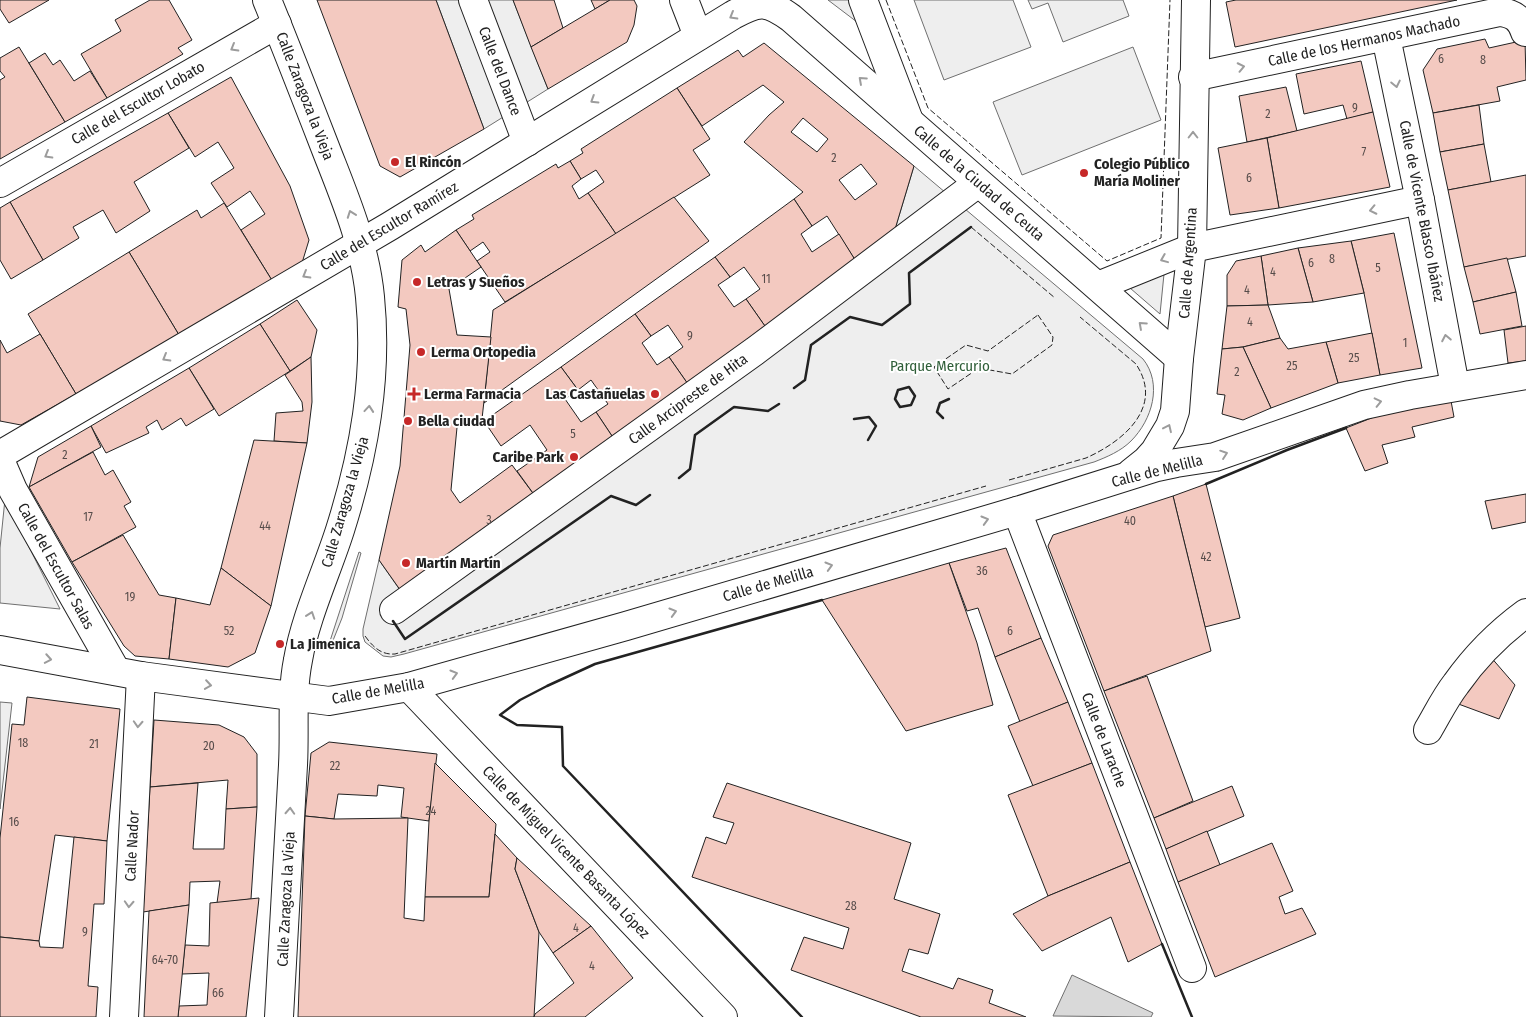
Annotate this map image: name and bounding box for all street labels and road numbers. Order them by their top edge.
street label: Calle de los Hermanos Machado [1266,12,1462,70]
street label: Calle del Dance [475,24,525,118]
street label: Calle Zaragoza la Vieja [272,29,338,163]
street label: Calle del Escultor Lobato [68,57,208,149]
street label: Calle de Vicente Blasco Ibáñez [1396,119,1448,303]
street label: Calle de la Ciudad de Ceuta [910,121,1048,245]
street label: Calle del Escultor Ramírez [317,178,461,274]
street label: Calle de Argentina [1175,207,1201,319]
street label: Calle Arcipreste de Hita [625,350,751,448]
street label: Calle Zaragoza la Vieja [318,434,372,570]
street label: Calle de Melilla [1109,451,1205,491]
street label: Calle del Escultor Salas [14,500,98,632]
street label: Calle de Melilla [721,562,815,606]
street label: Calle de Melilla [330,674,426,708]
street label: Calle de Larache [1078,690,1130,790]
street label: Calle de Miguel Vicente Basanta López [479,762,653,942]
street label: Calle Nador [121,809,143,882]
street label: Calle Zaragoza la Vieja [273,831,299,967]

